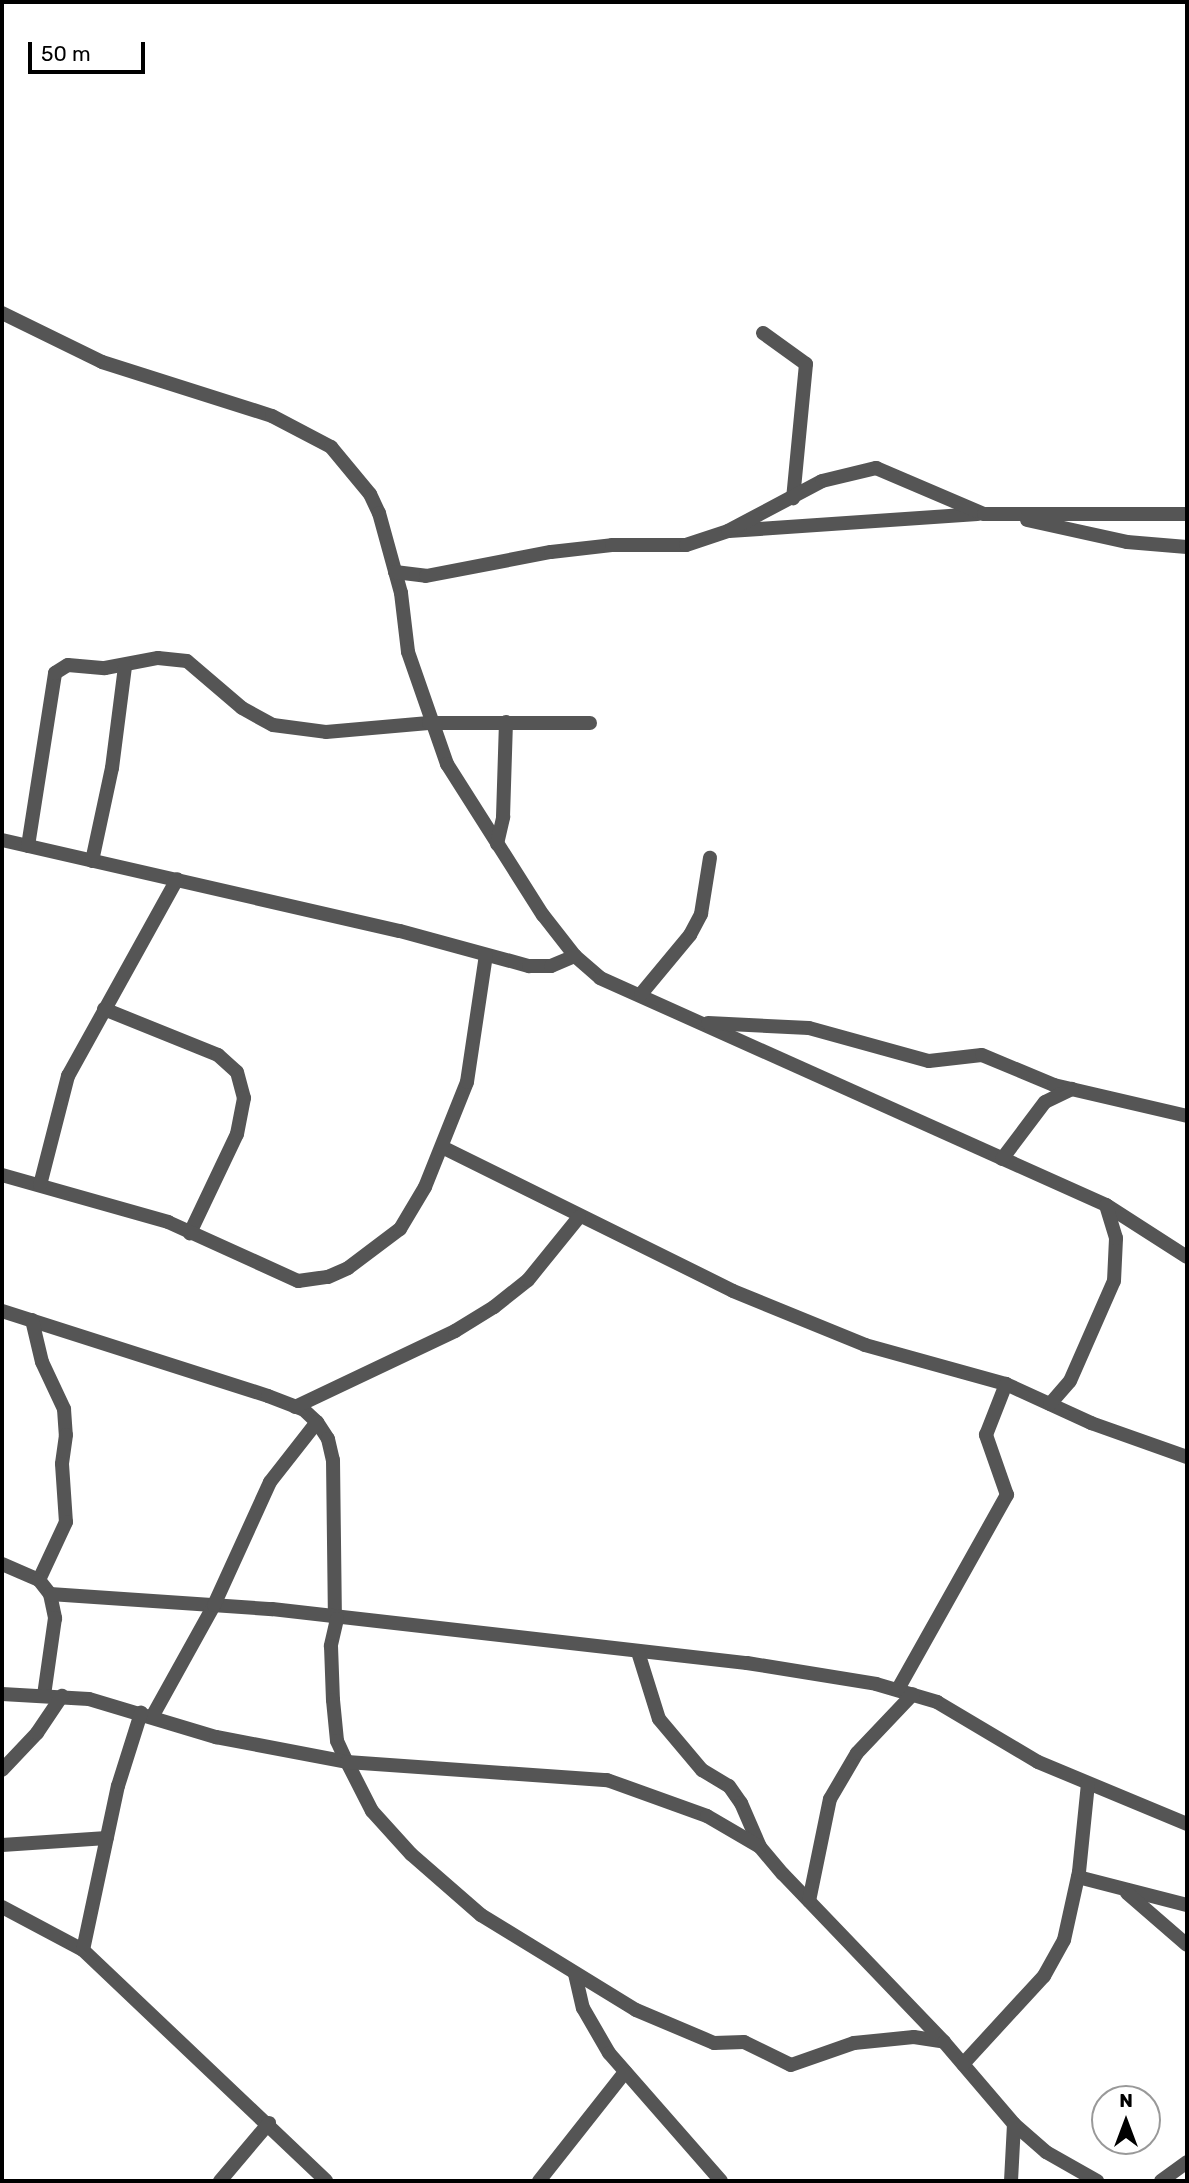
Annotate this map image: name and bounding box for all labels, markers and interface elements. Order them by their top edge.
scale bar [32,28,149,72]
text: 50 m [41,41,91,66]
north arrow [1091,2085,1161,2155]
text: N [1119,2089,1133,2112]

